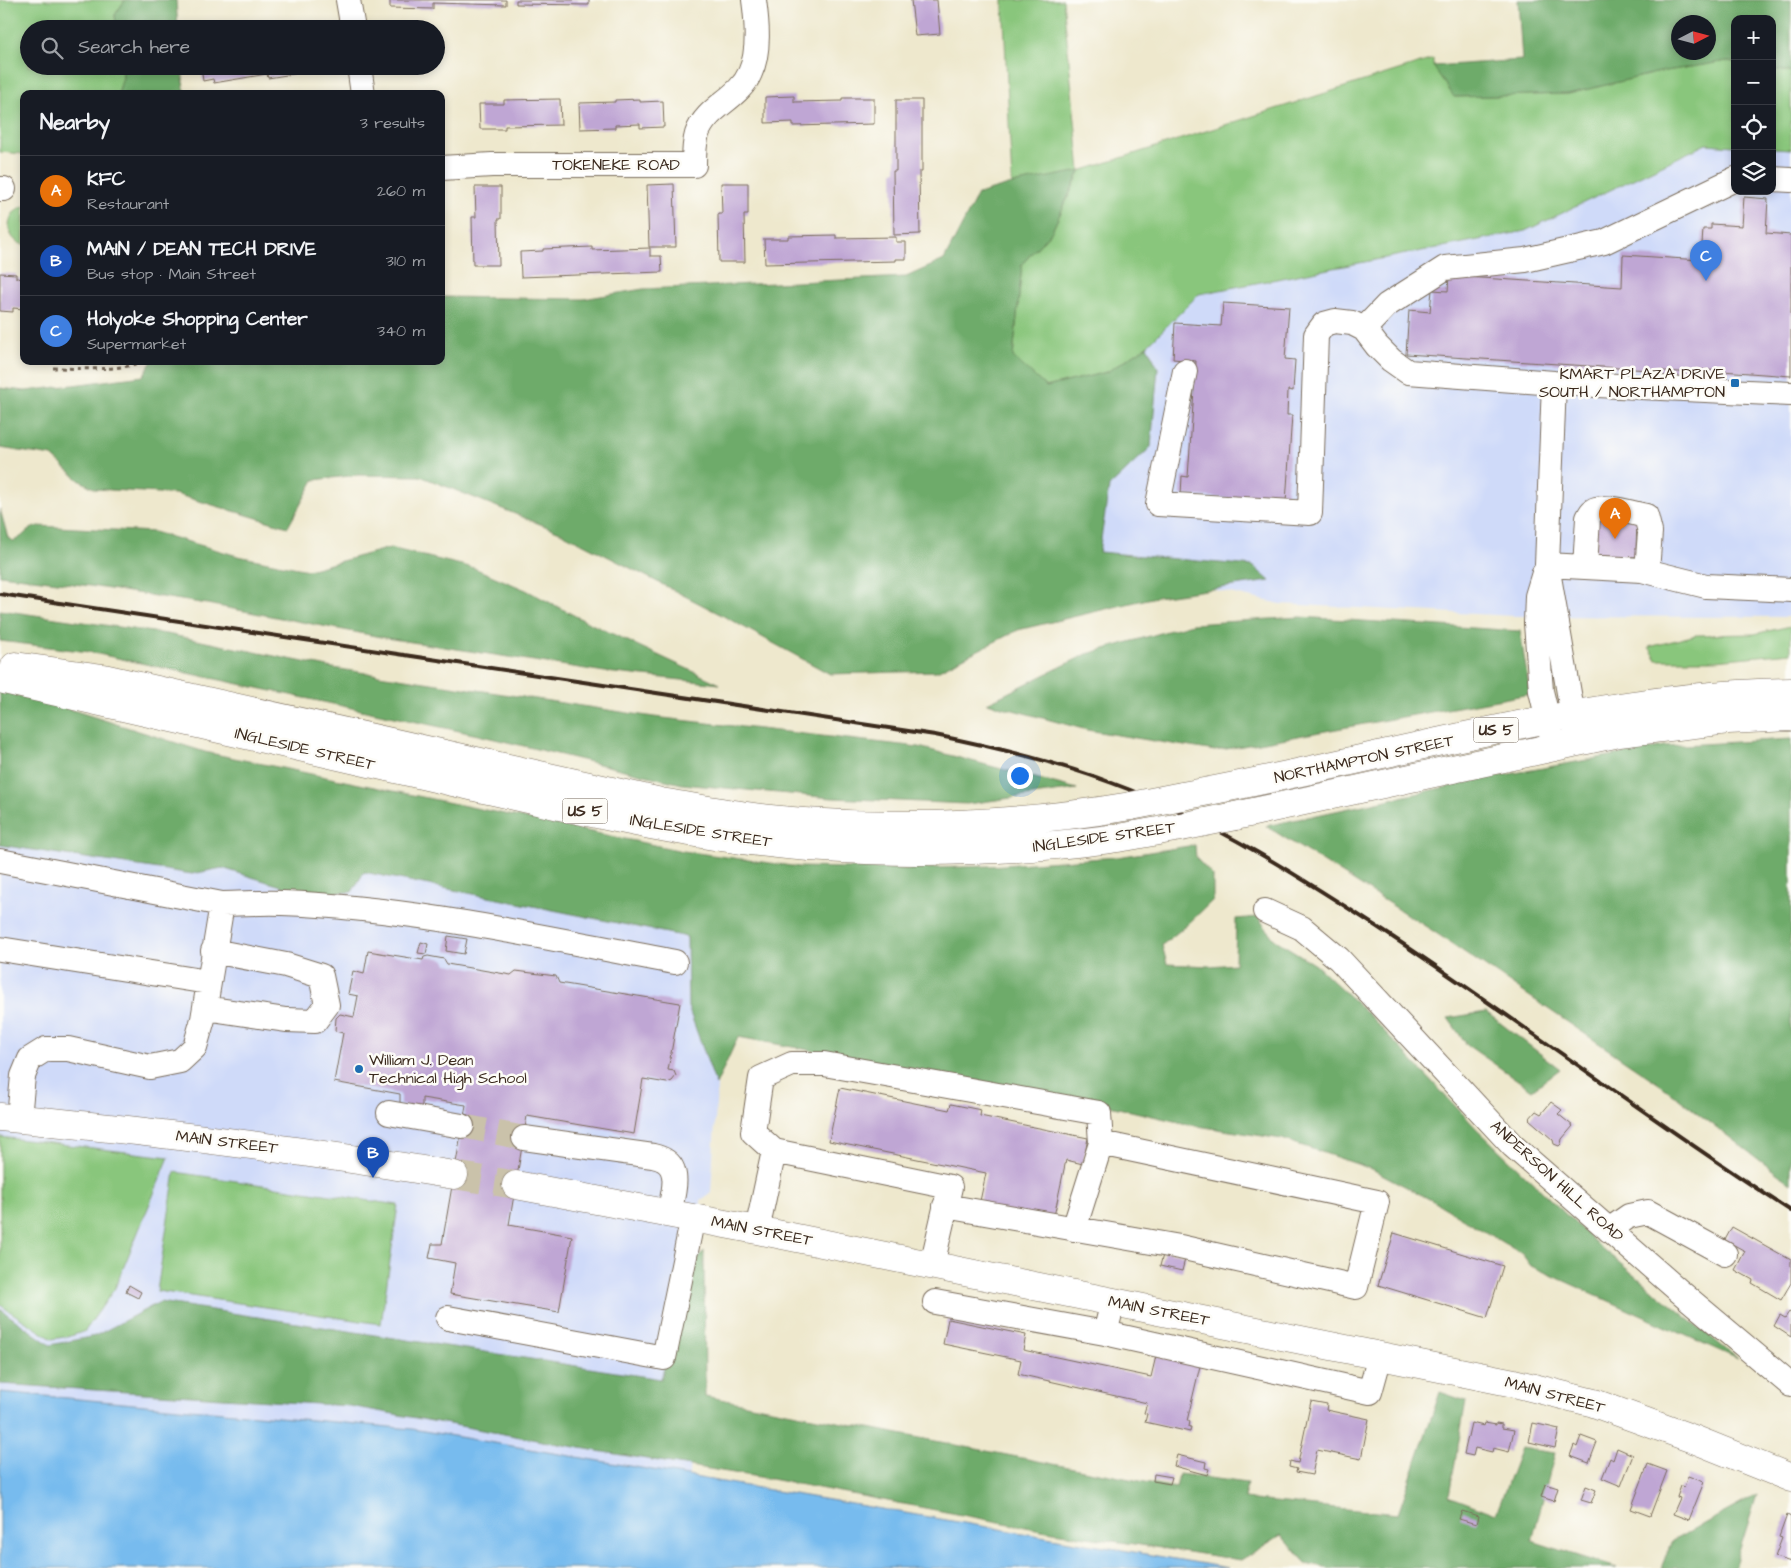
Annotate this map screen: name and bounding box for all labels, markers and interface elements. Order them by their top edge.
north arrow [1671,15,1716,60]
map controls [1731,15,1776,195]
button: + [1731,15,1776,60]
search box [20,20,445,75]
icon: search [38,34,66,62]
text: Search here [78,34,190,61]
button: − [1731,60,1776,105]
button: locate [1731,105,1776,150]
text: Nearby [40,108,110,137]
text: 3 results [360,112,425,134]
button: layers [1731,150,1776,195]
street label: TOKENEKE ROAD [552,154,680,176]
text: KFC [87,166,125,193]
text: A [51,180,61,202]
text: 260 m [377,180,425,202]
text: Restaurant [87,193,169,215]
text: MAIN / DEAN TECH DRIVE [87,236,316,263]
pin: C [1690,240,1722,281]
text: B [50,250,62,272]
text: 310 m [386,250,425,272]
text: Bus stop · Main Street [87,263,256,285]
text: Holyoke Shopping Center [87,306,308,333]
text: C [50,320,62,342]
text: 340 m [377,320,425,342]
text: Supermarket [87,333,186,355]
place label: KMART PLAZA DRIVE SOUTH / NORTHAMPTON [1539,363,1726,403]
marker: KMART PLAZA DRIVE SOUTH / NORTHAMPTON [1729,377,1741,389]
pin: A [1599,498,1631,539]
road number: US 5 [1474,718,1518,742]
street label: INGLESIDE STREET [233,722,377,776]
street label: NORTHAMPTON STREET [1272,729,1456,789]
your location [1007,763,1033,789]
road number: US 5 [562,798,608,824]
street label: INGLESIDE STREET [628,809,774,853]
street label: INGLESIDE STREET [1031,816,1177,858]
place label: William J. Dean Technical High School [369,1049,527,1090]
marker: William J. Dean Technical High School [353,1063,365,1075]
street label: ANDERSON HILL ROAD [1486,1115,1628,1247]
street label: MAIN STREET [175,1125,279,1159]
pin: B [357,1137,389,1178]
street label: MAIN STREET [709,1210,815,1252]
street label: MAIN STREET [1106,1290,1212,1332]
street label: MAIN STREET [1502,1371,1608,1419]

